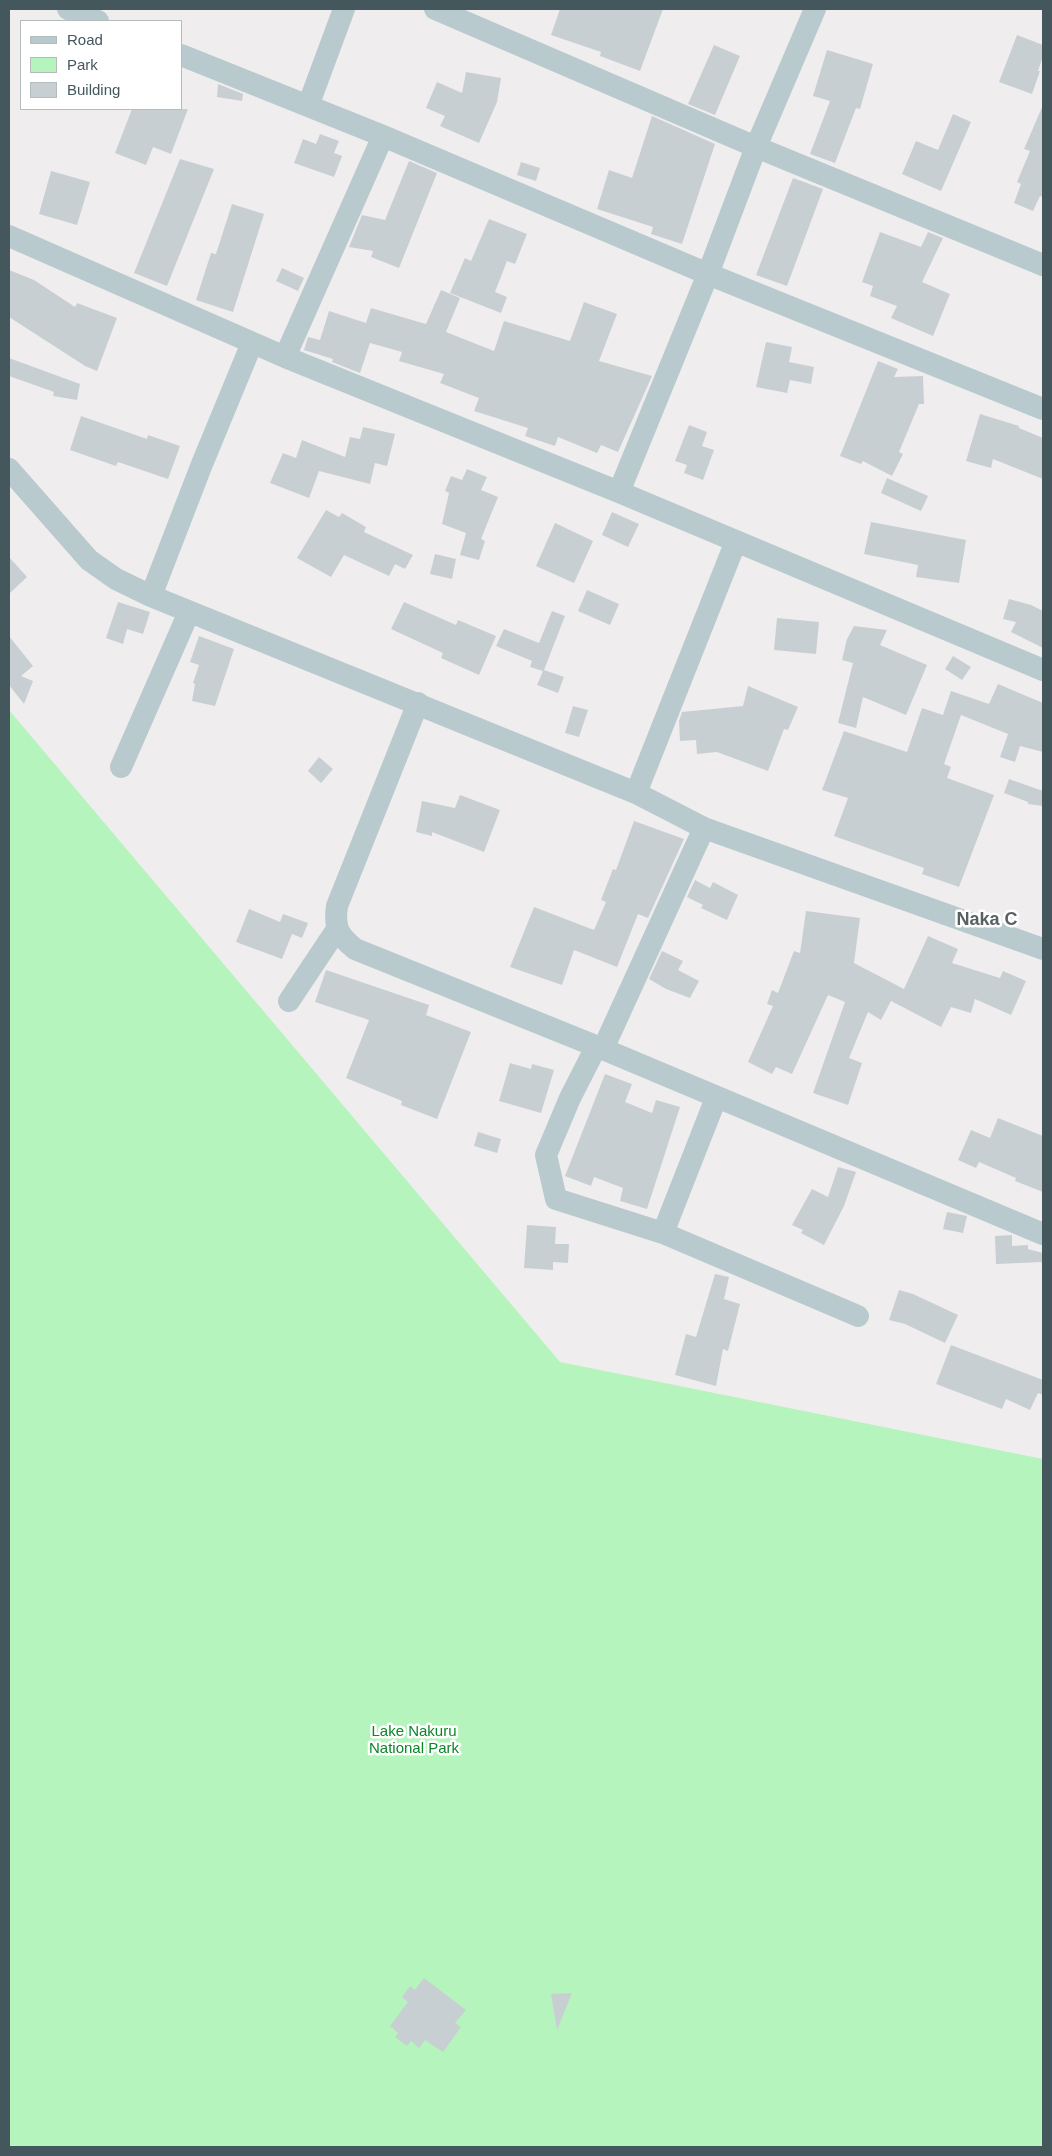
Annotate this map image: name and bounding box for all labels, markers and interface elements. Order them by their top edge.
legend [20,20,182,110]
text: Road [67,31,103,48]
text: Park [67,56,98,73]
text: Building [67,81,120,98]
district label: Naka C [956,909,1018,931]
park label: Lake Nakuru National Park [369,1723,459,1758]

